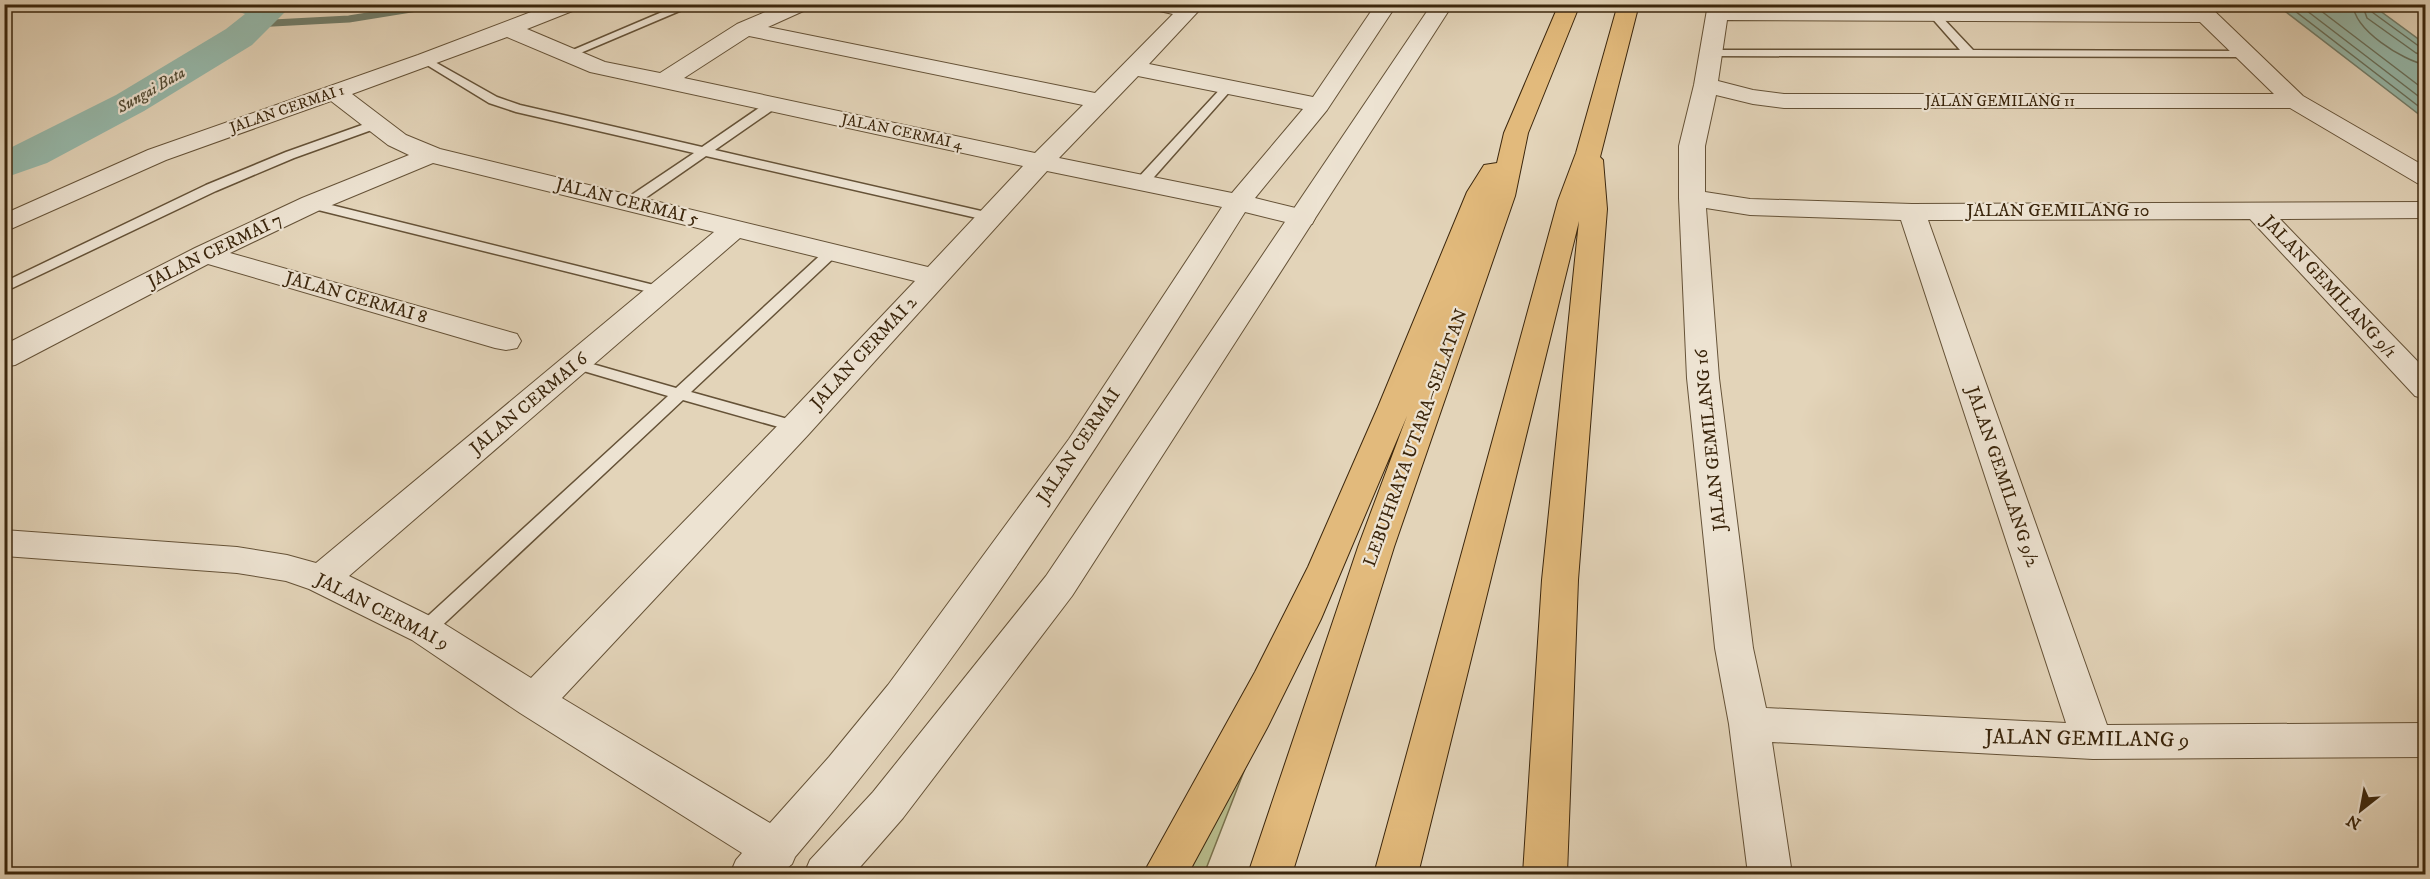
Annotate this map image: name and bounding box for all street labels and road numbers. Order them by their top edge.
street label: JALAN CERMAI 1 [225,80,347,138]
street label: JALAN GEMILANG 11 [1923,92,2075,111]
street label: JALAN CERMAI 4 [838,109,965,154]
street label: JALAN CERMAI 5 [551,173,701,230]
street label: JALAN GEMILANG 10 [1965,200,2149,222]
street label: JALAN CERMAI 7 [142,209,286,294]
street label: JALAN GEMILANG 9/1 [2256,210,2401,363]
street label: JALAN CERMAI 8 [281,267,430,329]
street label: JALAN CERMAI 2 [805,292,922,416]
street label: LEBUHRAYA UTARA–SELATAN [1359,306,1473,570]
street label: JALAN GEMILANG 16 [1690,347,1732,534]
street label: JALAN CERMAI 6 [464,348,593,461]
street label: JALAN GEMILANG 9/2 [1960,382,2043,570]
street label: JALAN CERMAI [1031,384,1126,509]
street label: JALAN CERMAI 9 [310,568,452,655]
street label: JALAN GEMILANG 9 [1982,724,2190,754]

